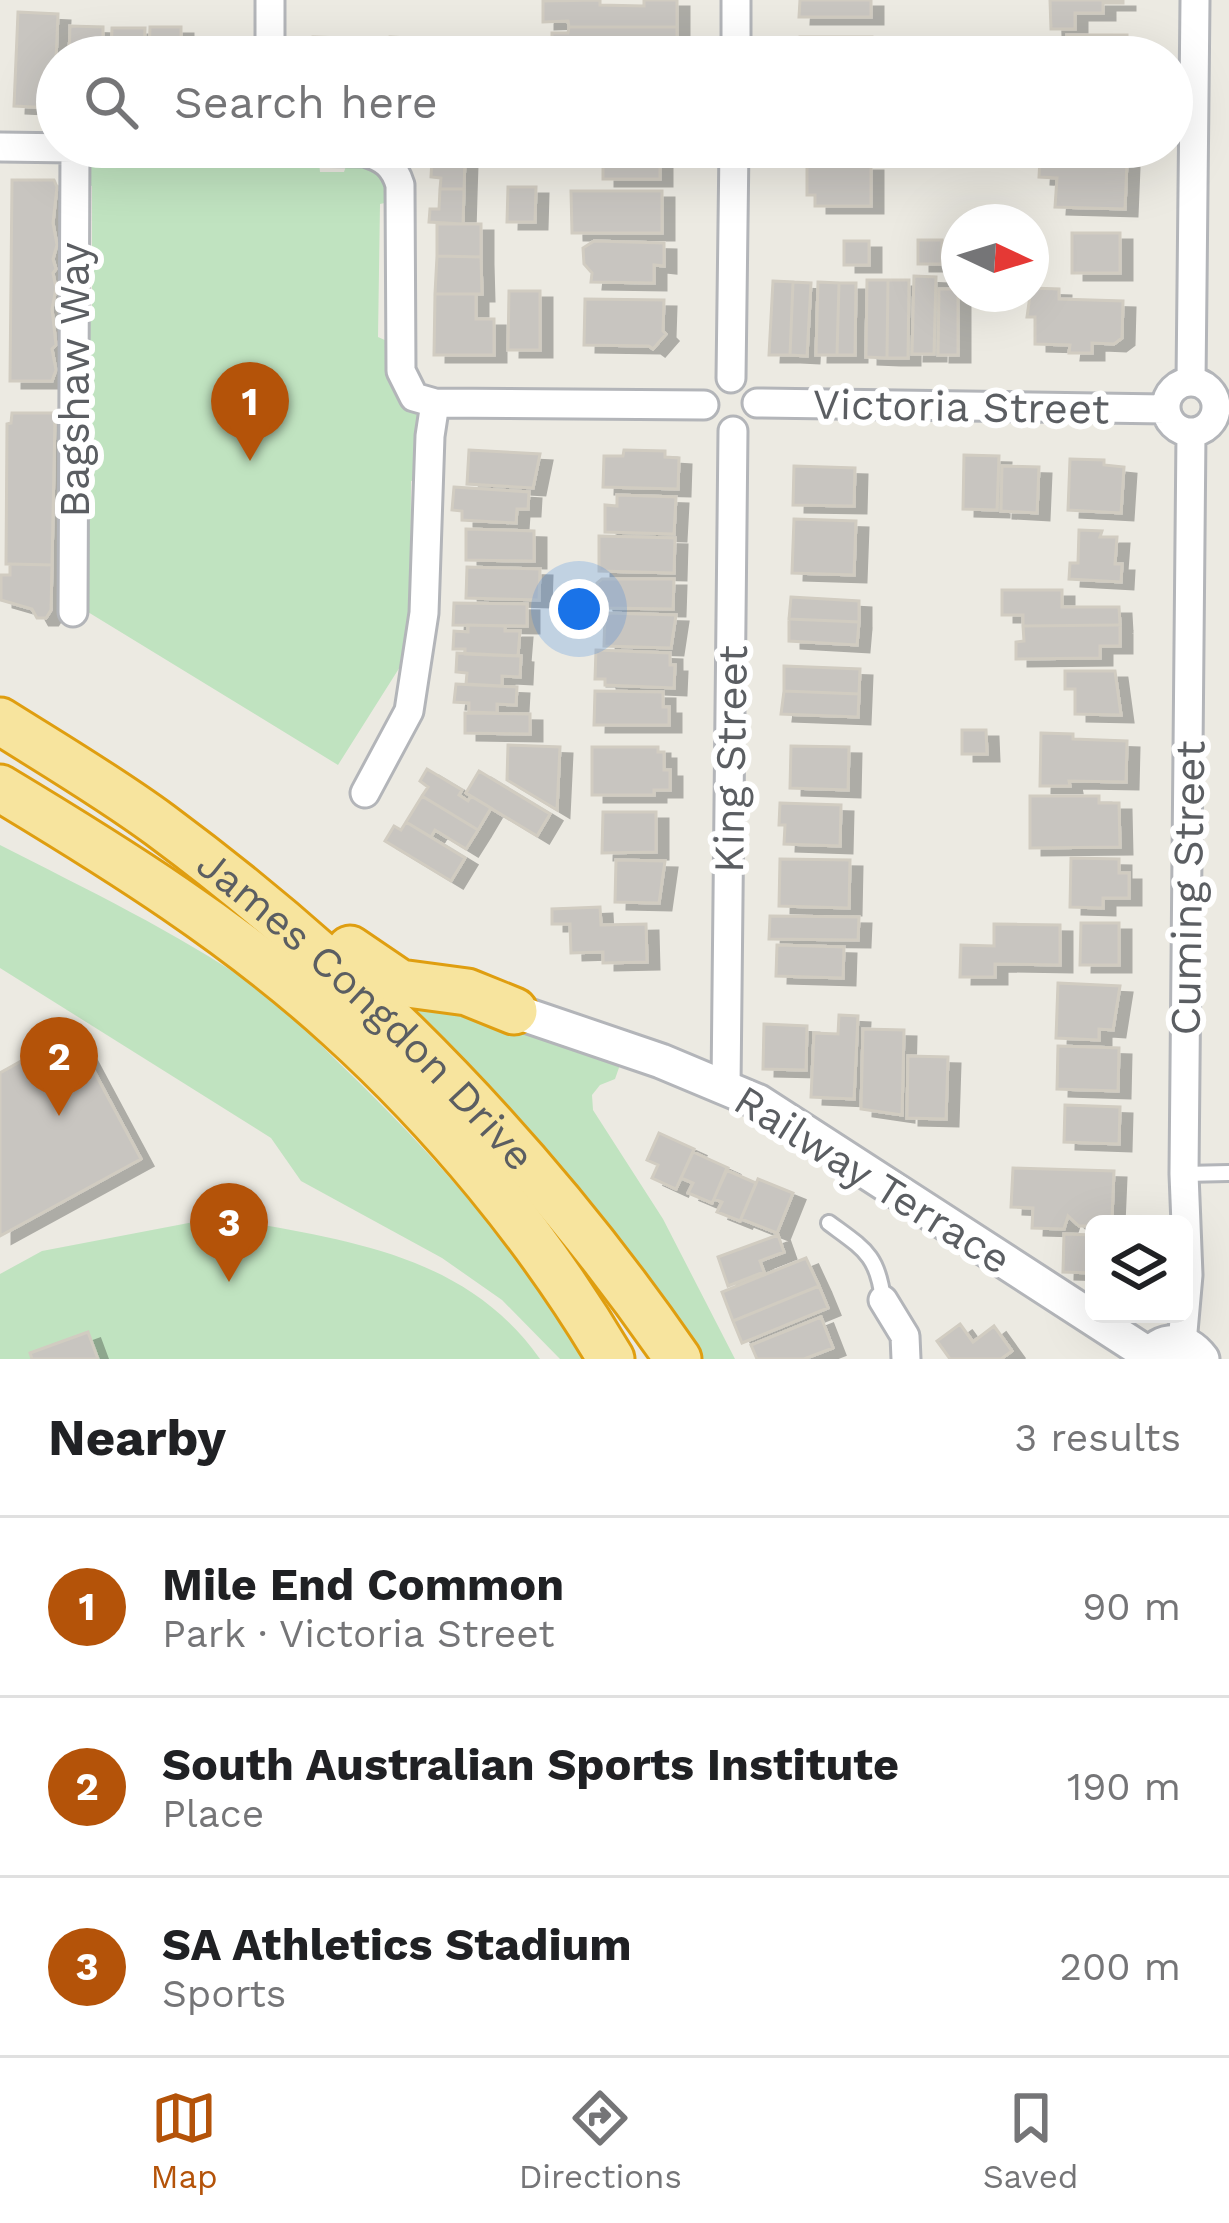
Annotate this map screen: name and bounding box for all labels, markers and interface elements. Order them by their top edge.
search box [36,36,1193,168]
icon: search [78,69,144,135]
text: Search here [174,76,438,129]
north arrow [941,204,1049,312]
street label: Bagshaw Way [50,242,99,518]
pin: 1 [211,362,289,461]
street label: Victoria Street [812,379,1110,434]
your location [549,579,609,639]
street label: King Street [704,645,757,873]
street label: Cuming Street [1160,740,1215,1036]
street label: James Congdon Drive [188,839,545,1180]
pin: 2 [20,1017,98,1116]
street label: Railway Terrace [726,1075,1020,1284]
pin: 3 [190,1183,268,1282]
map controls [1085,1215,1193,1323]
button: layers [1085,1215,1193,1323]
text: Nearby [48,1408,226,1467]
text: 3 results [1015,1415,1181,1460]
text: Mile End Common [162,1558,564,1611]
text: 1 [79,1584,95,1629]
text: 90 m [1082,1584,1181,1629]
text: Park · Victoria Street [162,1611,555,1656]
text: South Australian Sports Institute [162,1738,899,1791]
text: 2 [75,1764,99,1809]
text: 190 m [1067,1764,1181,1809]
text: Place [162,1791,264,1836]
text: SA Athletics Stadium [162,1918,632,1971]
text: 3 [75,1944,99,1989]
text: 200 m [1059,1944,1181,1989]
text: Sports [162,1971,286,2016]
tab: Map [150,2085,218,2196]
tab: Directions [519,2085,682,2196]
tab: Saved [983,2085,1079,2196]

